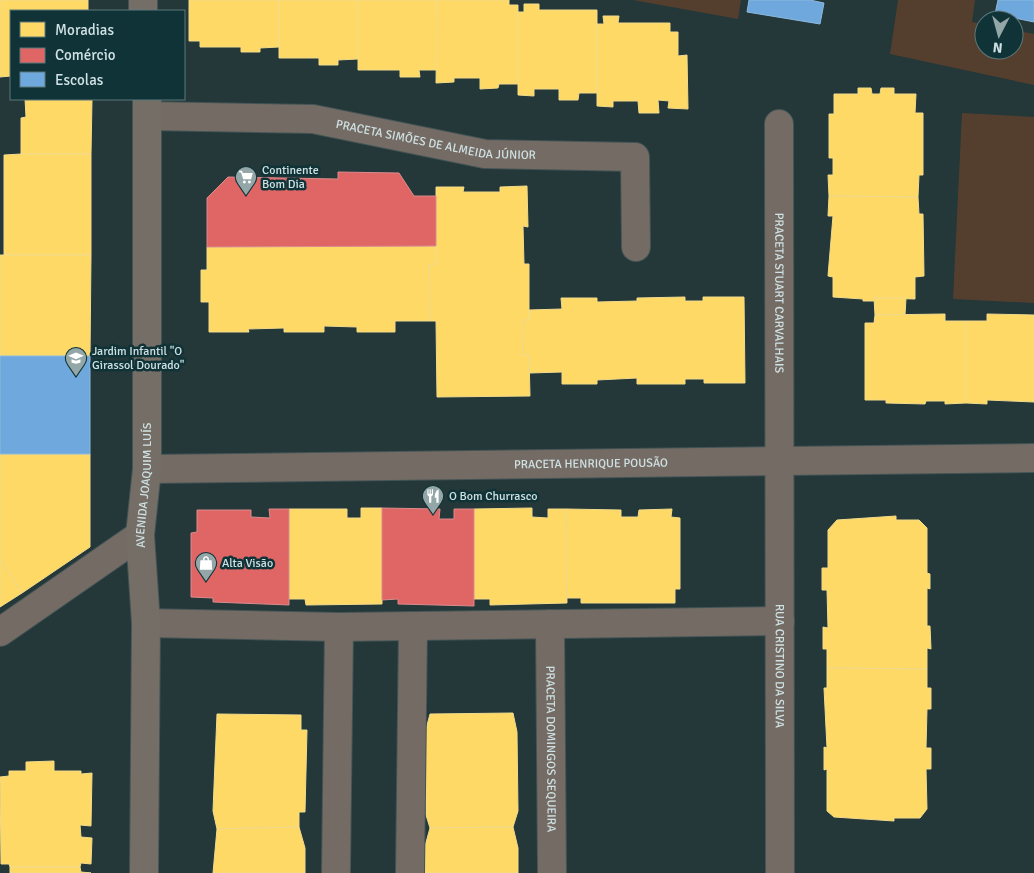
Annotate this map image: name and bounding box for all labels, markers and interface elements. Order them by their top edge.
legend [10,10,185,100]
north arrow [974,10,1024,60]
text: Moradias [55,21,114,39]
text: N [992,38,1003,56]
text: Comércio [55,46,116,64]
text: Escolas [55,71,104,89]
street label: PRACETA SIMÕES DE ALMEIDA JÚNIOR [334,117,536,163]
place label: Continente Bom Dia [262,163,319,192]
supermarket icon: Continente Bom Dia [234,165,258,196]
street label: PRACETA STUART CARVALHAIS [771,213,786,374]
place label: Jardim Infantil "O Girassol Dourado" [92,344,185,373]
school or university icon: Jardim Infantil "O Girassol Dourado" [64,346,88,377]
street label: AVENIDA JOAQUIM LUÍS [133,422,155,549]
street label: PRACETA HENRIQUE POUSÃO [514,456,668,472]
restaurant icon: O Bom Churrasco [421,484,445,515]
place label: O Bom Churrasco [449,489,538,504]
shop icon: Alta Visão [194,551,218,582]
place label: Alta Visão [222,556,273,571]
street label: RUA CRISTINO DA SILVA [772,604,787,729]
street label: PRACETA DOMINGOS SEQUEIRA [542,666,559,833]

